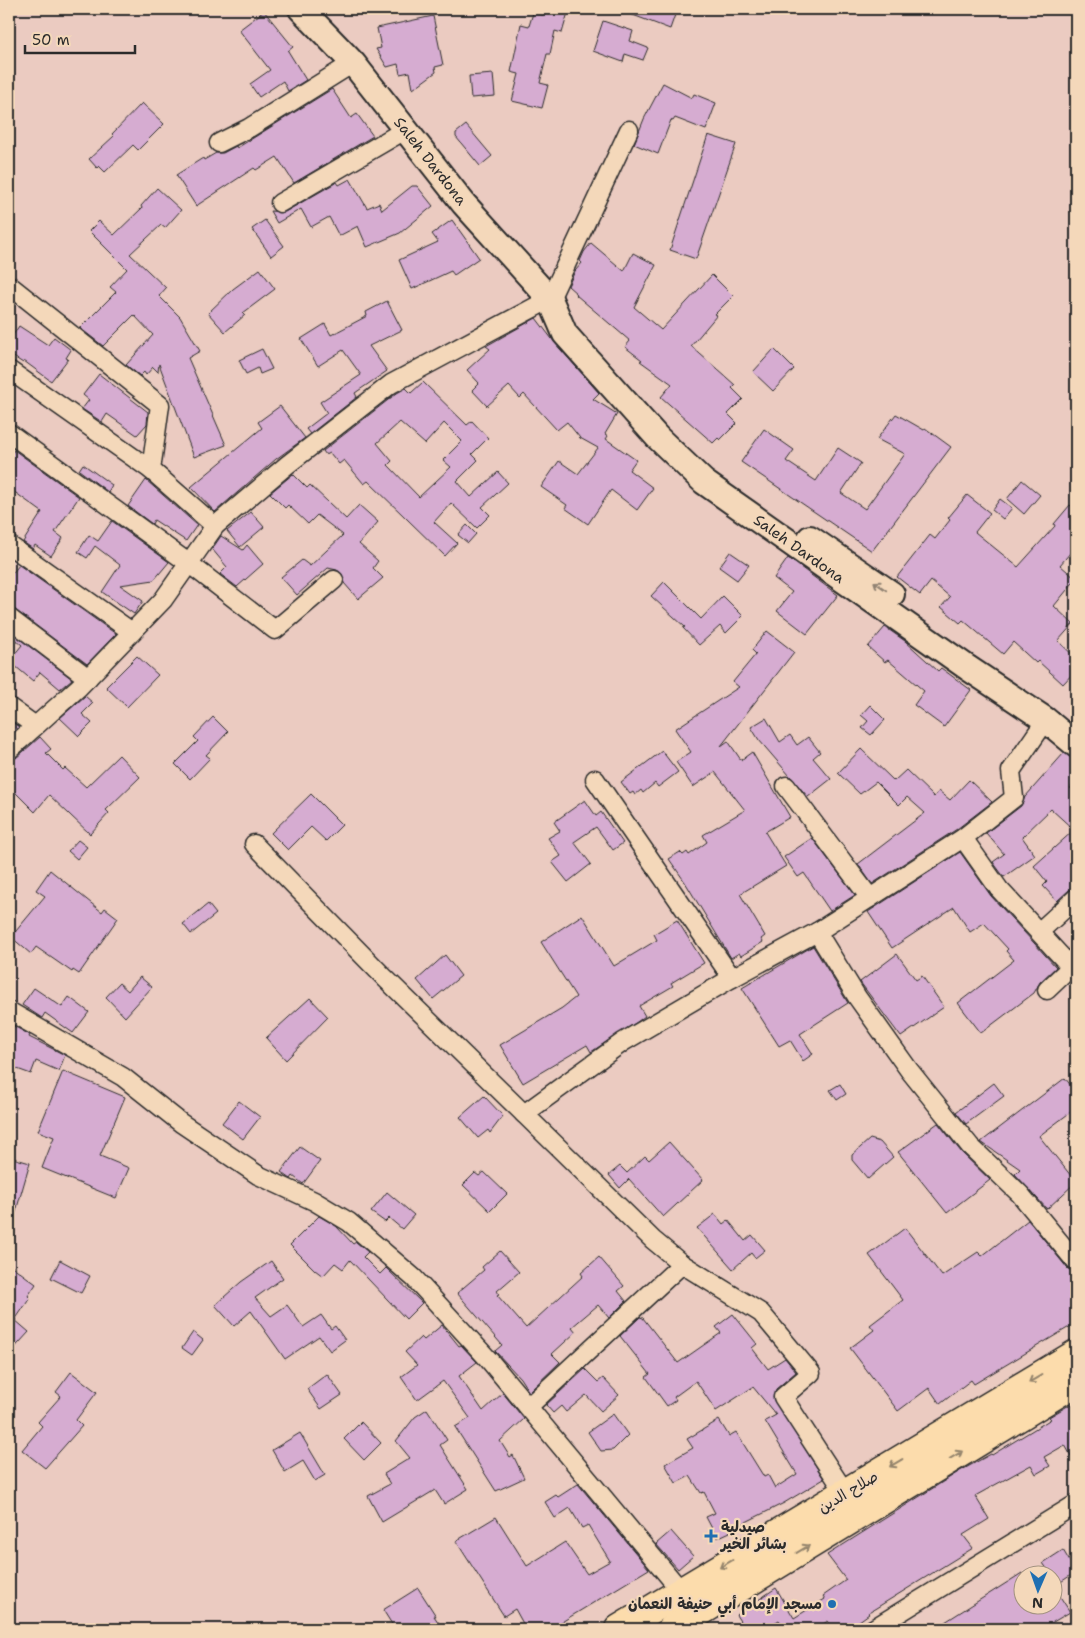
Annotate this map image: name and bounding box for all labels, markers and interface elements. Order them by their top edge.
scale bar [25,22,135,54]
text: 50 m [32,30,70,50]
street label: Saleh Dardona [389,113,472,210]
street label: Saleh Dardona [750,510,849,588]
one-way arrow [873,581,887,591]
one-way arrow [1028,1375,1042,1385]
one-way arrow [949,1450,963,1460]
one-way arrow [889,1459,903,1469]
street label: صلاح الدين [814,1466,882,1518]
place label: صيدلية بشائر الخير [719,1517,787,1554]
marker: صيدلية بشائر الخير [705,1530,717,1542]
one-way arrow [795,1544,809,1554]
one-way arrow [719,1560,733,1570]
north arrow [1012,1566,1062,1616]
place label: مسجد الإمام أبي حنيفة النعمان [628,1594,822,1618]
text: N [1032,1594,1043,1612]
marker: مسجد الإمام أبي حنيفة النعمان [826,1598,838,1610]

